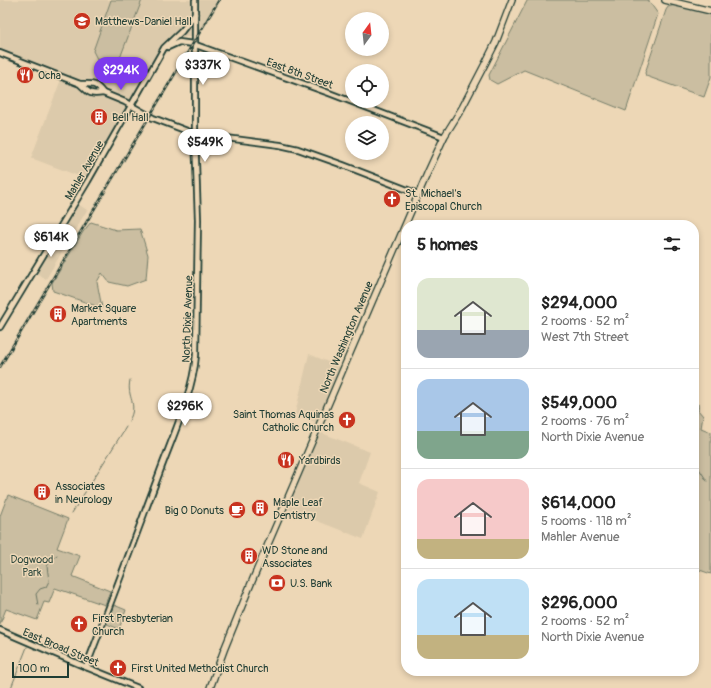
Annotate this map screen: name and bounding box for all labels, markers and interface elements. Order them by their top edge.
school or university icon: Matthews-Daniel Hall [72,11,92,31]
north arrow [345,12,389,56]
map controls [345,12,389,160]
place label: Matthews-Daniel Hall [95,15,192,28]
pin: $337K [175,52,231,86]
street label: East 8th Street [265,55,335,92]
pin: $294K [93,57,149,91]
text: $337K [185,57,221,73]
text: $294K [103,62,139,78]
button: locate [345,64,389,108]
restaurant icon: Ocha [15,65,35,85]
place label: Ocha [38,69,61,82]
building icon: Bell Hall [89,107,109,127]
place label: Bell Hall [112,111,149,124]
button: layers [345,116,389,160]
pin: $549K [177,129,233,163]
text: $549K [187,134,223,150]
street label: Mahler Avenue [62,138,107,202]
place label: St. Michael's Episcopal Church [405,187,482,213]
church icon: St. Michael's Episcopal Church [382,189,402,209]
pin: $614K [23,224,79,258]
text: $614K [33,229,69,245]
icon: filters [661,233,683,255]
text: 5 homes [417,234,478,255]
street label: North Dixie Avenue [179,275,196,363]
street label: North Washington Avenue [317,279,376,395]
text: $294,000 [541,292,617,313]
icon: home [449,294,497,342]
place label: Market Square Apartments [71,302,137,328]
building icon: Market Square Apartments [48,304,68,324]
text: 2 rooms · 52 m² [541,313,629,329]
text: West 7th Street [541,329,629,345]
text: $549,000 [541,392,617,413]
pin: $296K [157,393,213,427]
icon: home [449,395,497,443]
text: $296K [167,398,203,414]
place label: Saint Thomas Aquinas Catholic Church [233,408,334,434]
church icon: Saint Thomas Aquinas Catholic Church [337,410,357,430]
text: 2 rooms · 76 m² [541,413,629,429]
text: North Dixie Avenue [541,429,644,445]
restaurant icon: Yardbirds [276,450,296,470]
place label: Yardbirds [298,454,341,467]
place label: Associates in Neurology [55,480,113,506]
building icon: Associates in Neurology [32,482,52,502]
text: $614,000 [541,492,616,513]
icon: home [449,495,497,543]
place label: Maple Leaf Dentistry [273,496,323,522]
building icon: Maple Leaf Dentistry [250,498,270,518]
cafe icon: Big O Donuts [227,500,247,520]
place label: Big O Donuts [165,504,224,517]
text: 5 rooms · 118 m² [541,513,631,529]
text: Mahler Avenue [541,529,619,545]
place label: WD Stone and Associates [262,544,328,570]
building icon: WD Stone and Associates [239,546,259,566]
park label: Dogwood Park [11,553,53,579]
bank icon: U.S. Bank [267,573,287,593]
place label: U.S. Bank [290,577,333,590]
text: $296,000 [541,592,618,613]
icon: home [449,595,497,643]
place label: First Presbyterian Church [92,612,173,638]
text: 2 rooms · 52 m² [541,613,629,629]
church icon: First Presbyterian Church [69,614,89,634]
street label: East Broad Street [21,626,101,670]
text: North Dixie Avenue [541,629,644,645]
church icon: First United Methodist Church [108,658,128,678]
scale bar [12,660,69,679]
text: 100 m [18,662,49,675]
place label: First United Methodist Church [131,662,268,675]

